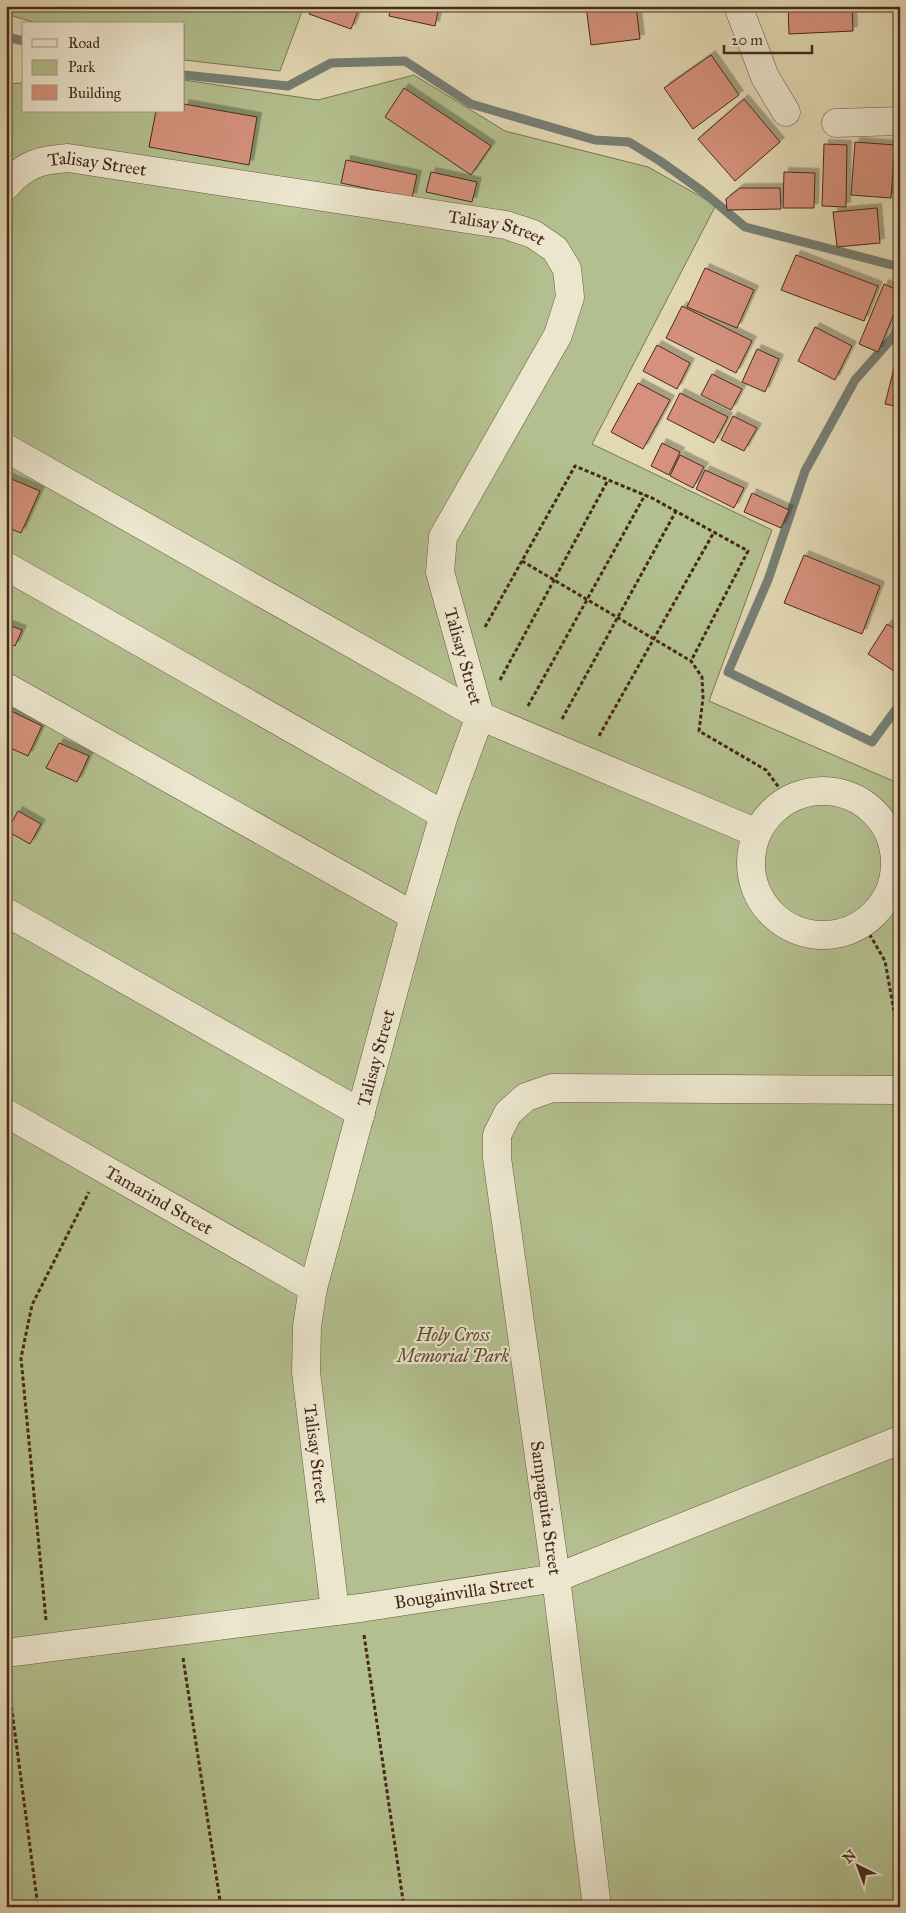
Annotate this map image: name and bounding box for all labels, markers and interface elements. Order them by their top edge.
legend [22,22,185,112]
scale bar [724,22,811,54]
text: 20 m [731,31,763,49]
text: Road [68,34,100,52]
text: Park [68,58,95,76]
text: Building [68,84,122,102]
street label: Talisay Street [46,147,149,181]
street label: Talisay Street [447,205,550,251]
street label: Talisay Street [439,605,488,708]
street label: Talisay Street [352,1006,400,1109]
street label: Tamarind Street [101,1161,217,1240]
park label: Holy Cross Memorial Park [395,1324,509,1367]
street label: Talisay Street [299,1403,333,1505]
street label: Sampaguita Street [525,1439,566,1577]
street label: Bougainvilla Street [393,1570,536,1614]
north arrow [834,1840,884,1890]
text: N [840,1846,860,1867]

